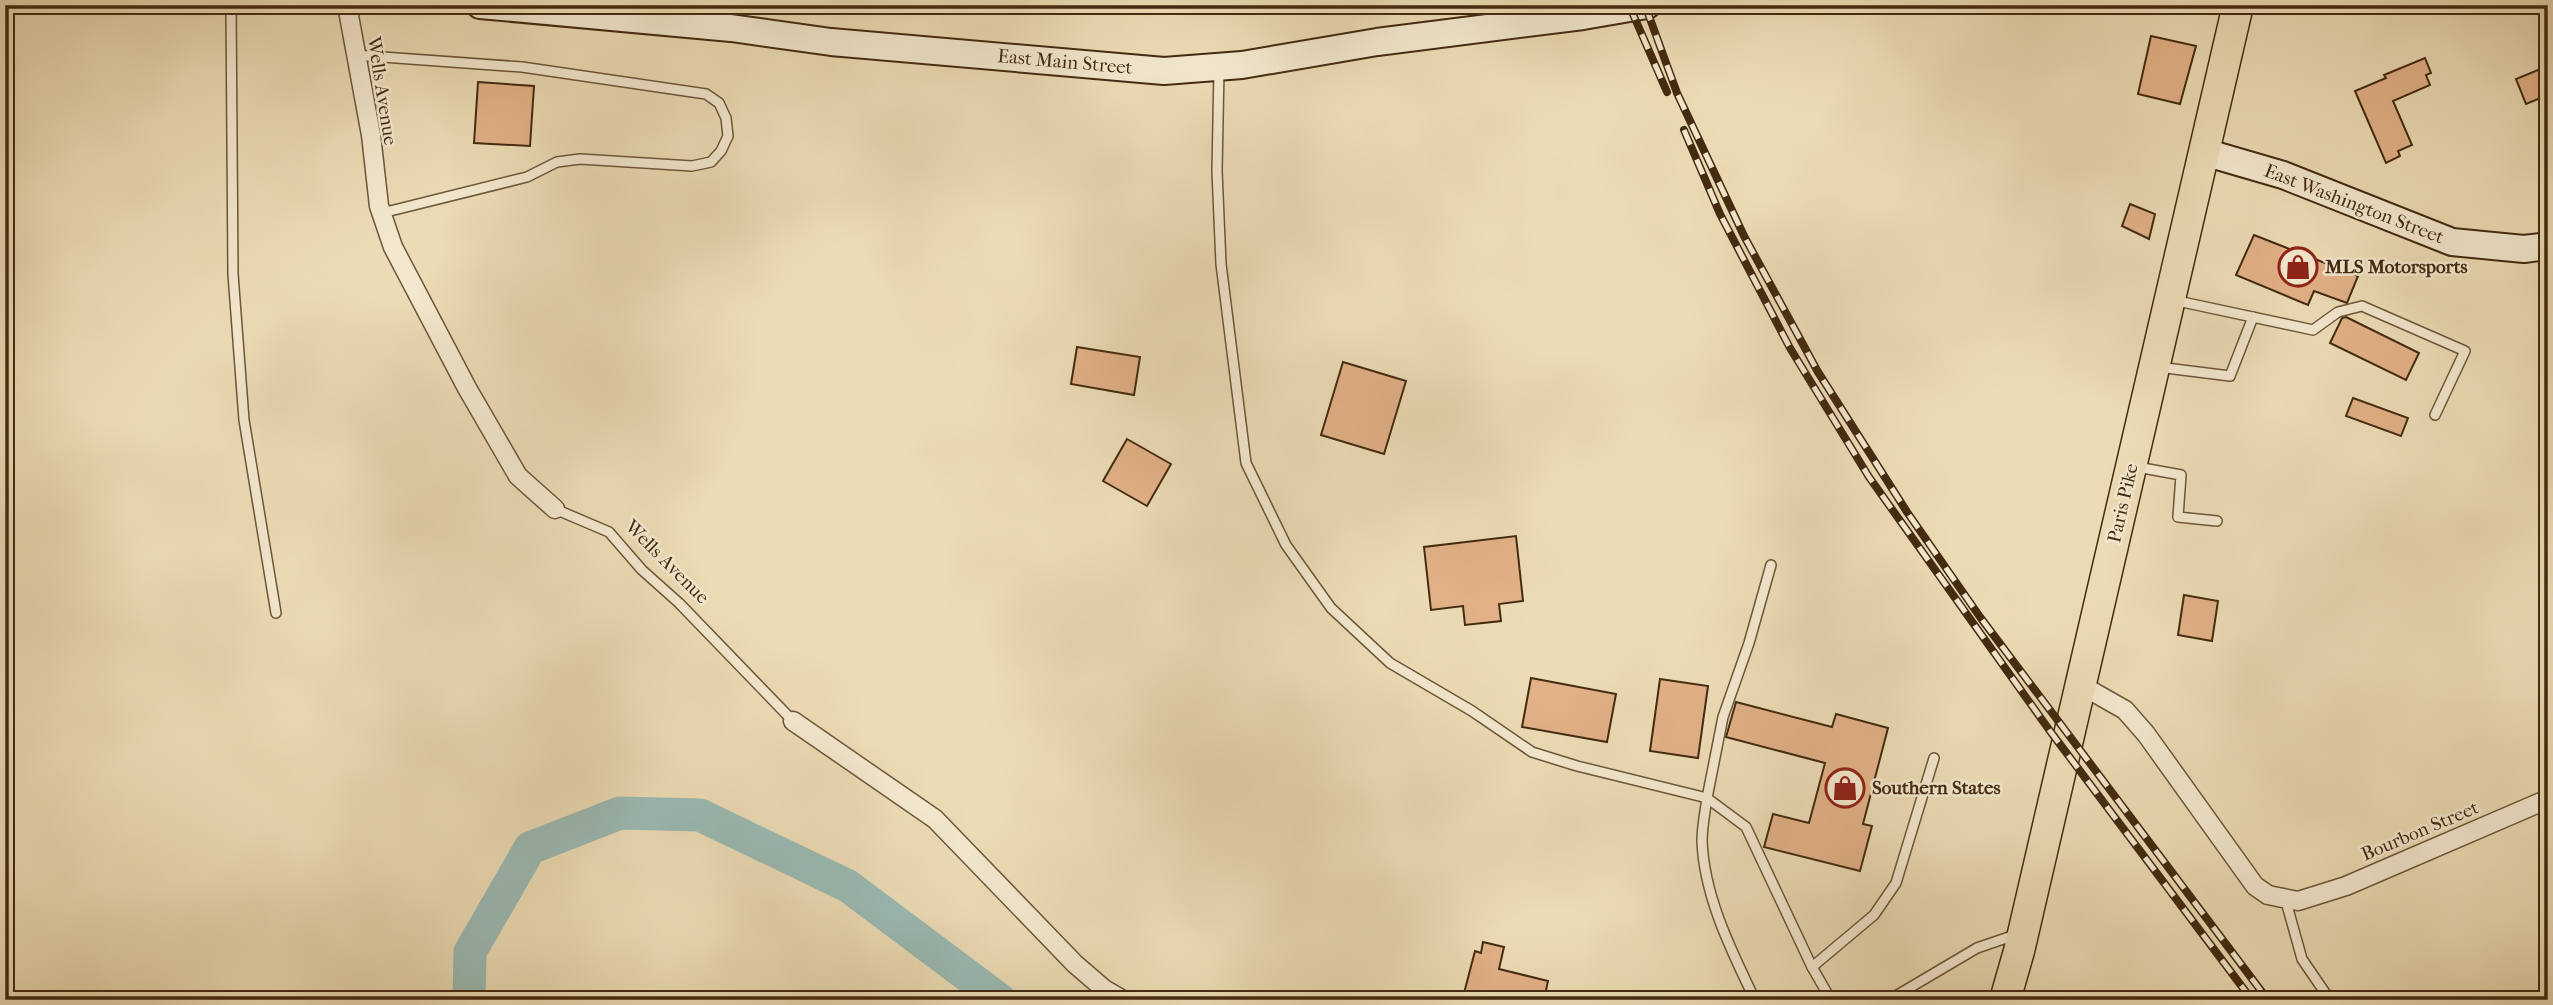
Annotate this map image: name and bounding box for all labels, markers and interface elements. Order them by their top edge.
street label: Wells Avenue [362,34,401,147]
street label: East Main Street [997,45,1134,79]
street label: East Washington Street [2261,160,2447,248]
shop icon: MLS Motorsports [2277,246,2319,288]
place label: MLS Motorsports [2324,256,2468,278]
street label: Paris Pike [2103,461,2143,545]
street label: Wells Avenue [620,515,714,609]
shop icon: Southern States [1824,767,1866,809]
place label: Southern States [1872,777,2000,799]
street label: Bourbon Street [2358,796,2482,866]

